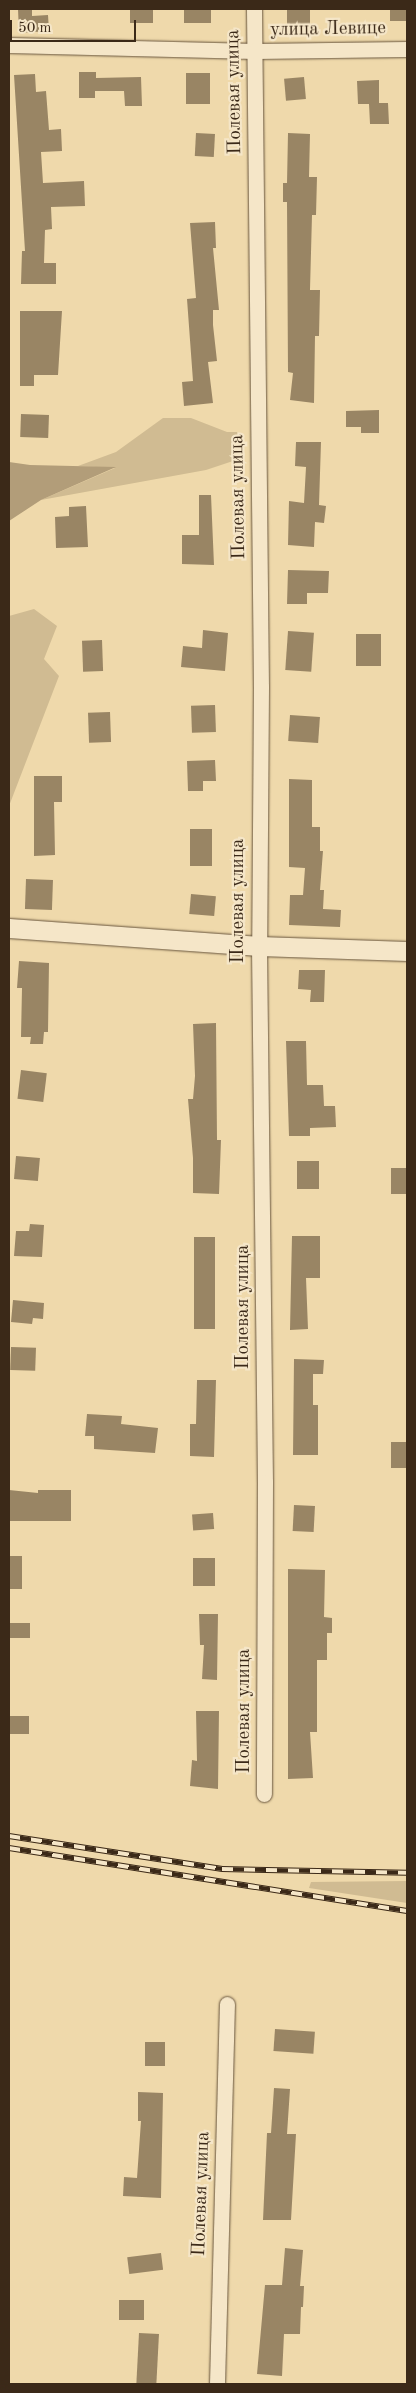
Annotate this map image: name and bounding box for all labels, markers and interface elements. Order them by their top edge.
scale bar [12,10,139,42]
street label: улица Левице [270,18,386,42]
text: 50 m [18,21,52,36]
street label: Полевая улица [223,29,247,155]
street label: Полевая улица [227,434,251,560]
street label: Полевая улица [228,838,250,964]
street label: Полевая улица [233,1244,255,1370]
street label: Полевая улица [234,1648,256,1774]
street label: Полевая улица [188,2131,216,2257]

